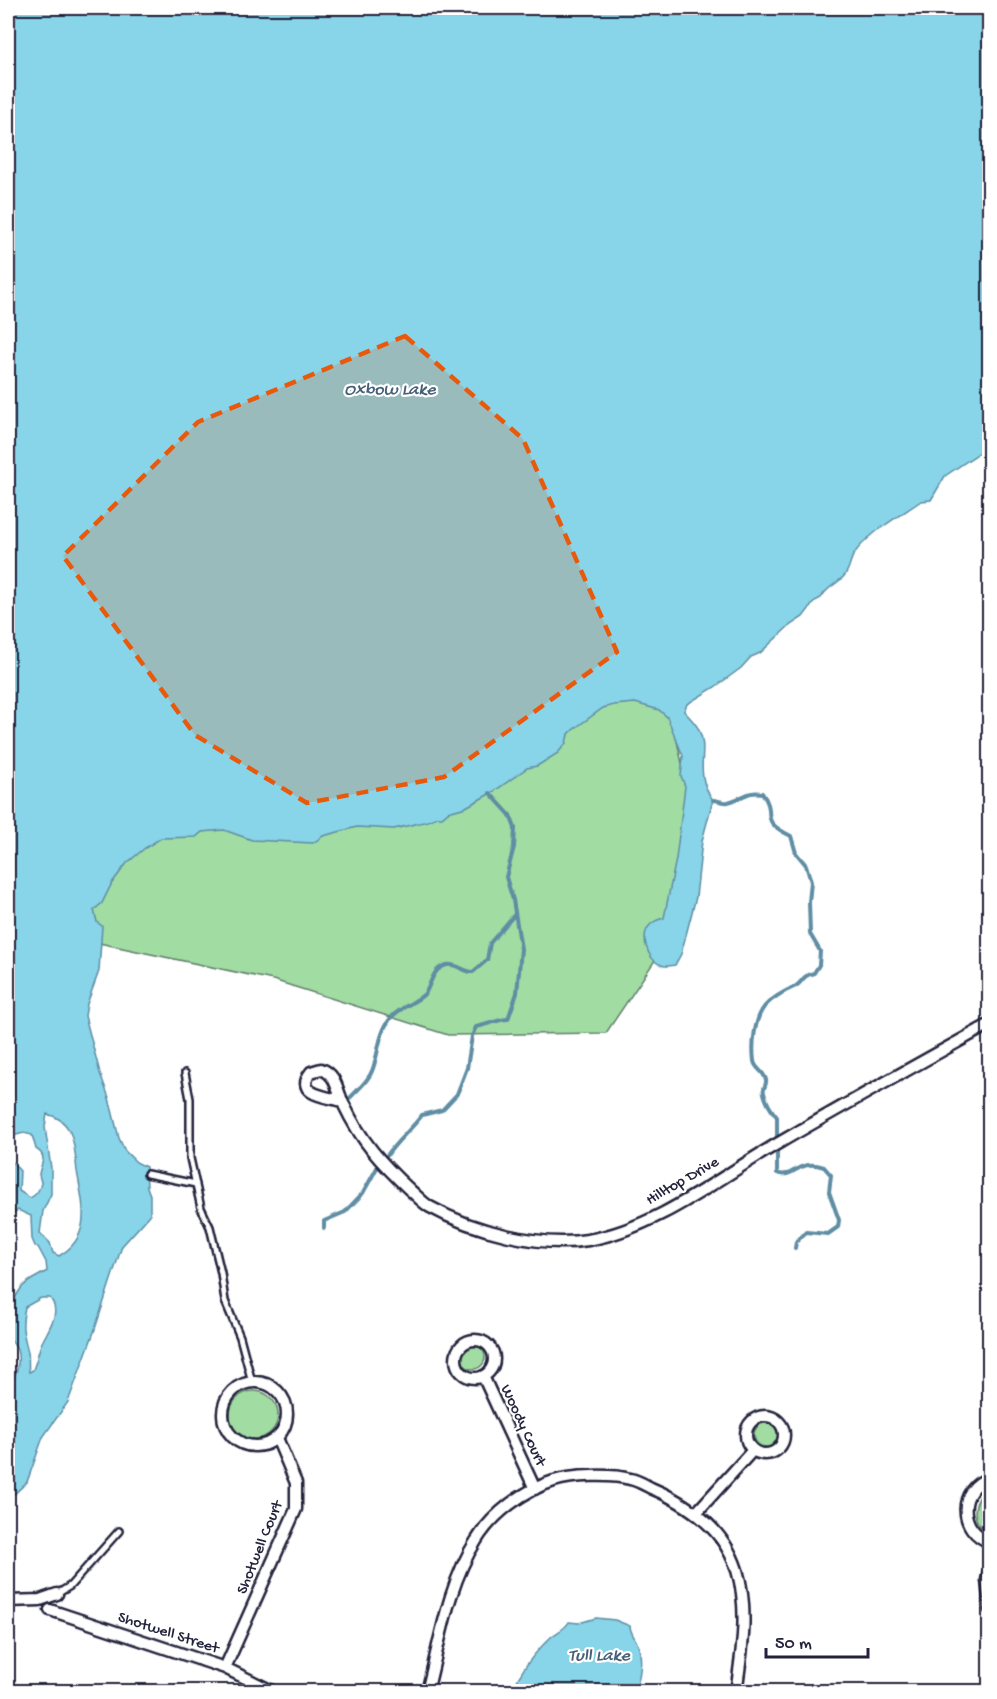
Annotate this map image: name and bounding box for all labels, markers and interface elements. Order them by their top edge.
water label: Oxbow Lake [344,380,436,401]
street label: Hilltop Drive [643,1153,723,1210]
street label: Woody Court [495,1382,550,1471]
street label: Shotwell Court [234,1497,289,1597]
street label: Shotwell Street [115,1609,222,1660]
scale bar [766,1621,868,1659]
text: 50 m [775,1634,812,1655]
water label: Tull Lake [568,1646,630,1667]

